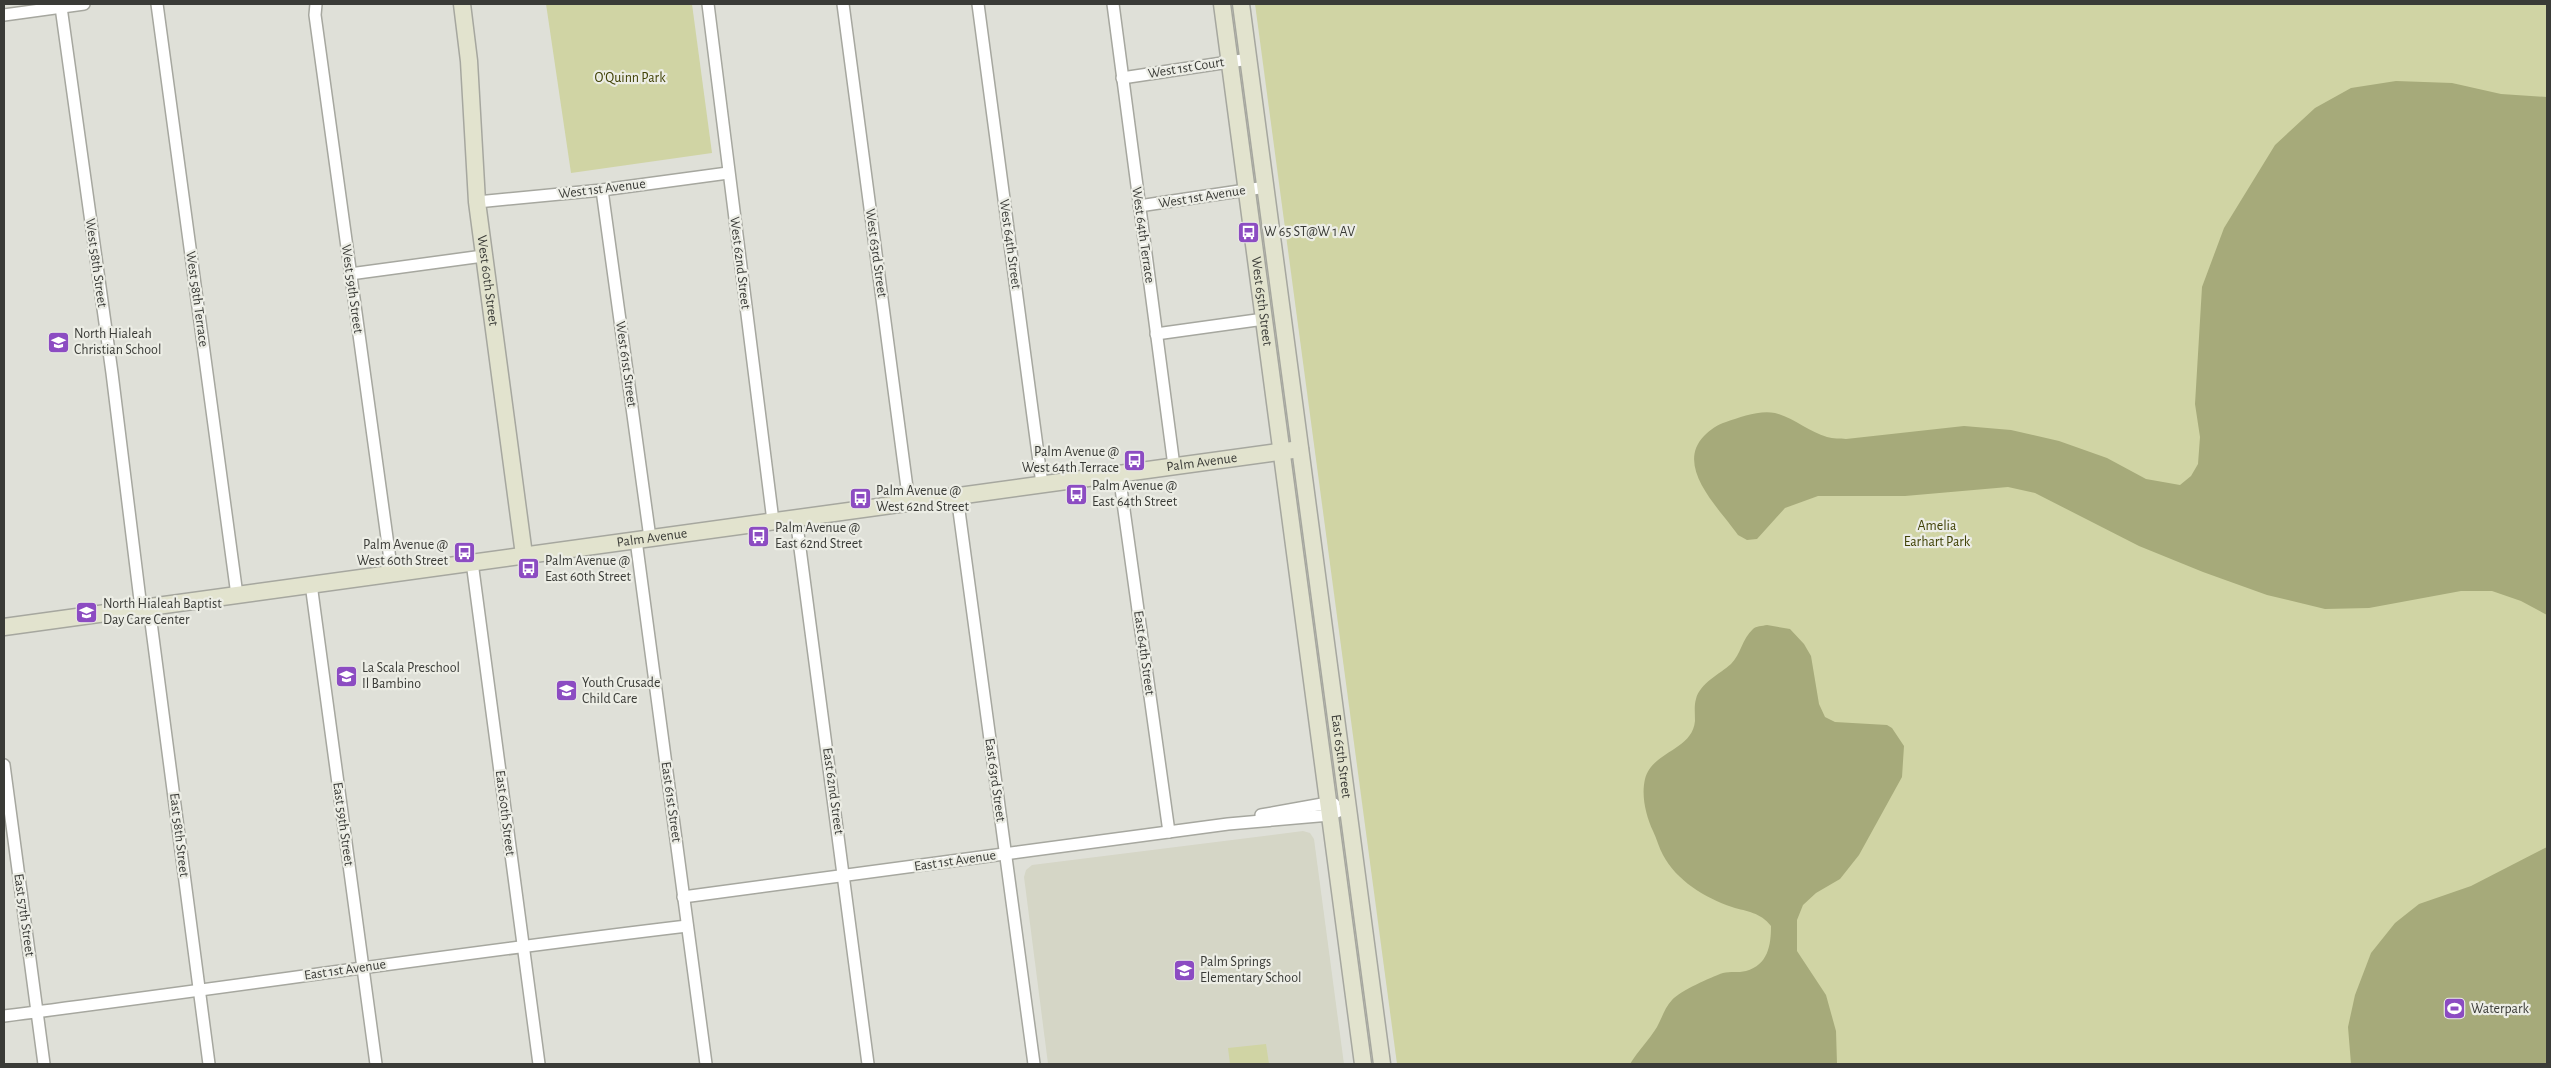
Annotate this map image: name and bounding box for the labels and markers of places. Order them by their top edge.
bus stop icon: W 65 ST@W 1 AV [1236,220,1260,244]
place label: W 65 ST@W 1 AV [1264,225,1355,239]
place label: North Hialeah Christian School [74,327,161,357]
school or university icon: North Hialeah Christian School [46,330,70,354]
place label: Palm Avenue @ West 64th Terrace [1022,445,1119,475]
bus stop icon: Palm Avenue @ West 64th Terrace [1123,448,1147,472]
place label: Palm Avenue @ East 64th Street [1092,479,1178,509]
bus stop icon: Palm Avenue @ East 64th Street [1064,482,1088,506]
place label: Palm Avenue @ West 62nd Street [876,484,970,514]
bus stop icon: Palm Avenue @ West 62nd Street [848,487,872,511]
place label: Palm Avenue @ East 62nd Street [775,521,863,551]
bus stop icon: Palm Avenue @ East 62nd Street [747,524,771,548]
place label: Palm Avenue @ West 60th Street [357,538,449,568]
bus stop icon: Palm Avenue @ West 60th Street [452,541,476,565]
place label: Palm Avenue @ East 60th Street [545,554,631,584]
bus stop icon: Palm Avenue @ East 60th Street [517,557,541,581]
place label: North Hialeah Baptist Day Care Center [103,597,222,627]
school or university icon: North Hialeah Baptist Day Care Center [75,600,99,624]
place label: La Scala Preschool Il Bambino [362,661,460,691]
school or university icon: La Scala Preschool Il Bambino [334,664,358,688]
place label: Youth Crusade Child Care [582,676,661,706]
school or university icon: Youth Crusade Child Care [554,679,578,703]
place label: Palm Springs Elementary School [1200,955,1302,985]
school or university icon: Palm Springs Elementary School [1172,958,1196,982]
sports icon: Waterpark [2443,997,2467,1021]
place label: Waterpark [2471,1002,2529,1016]

